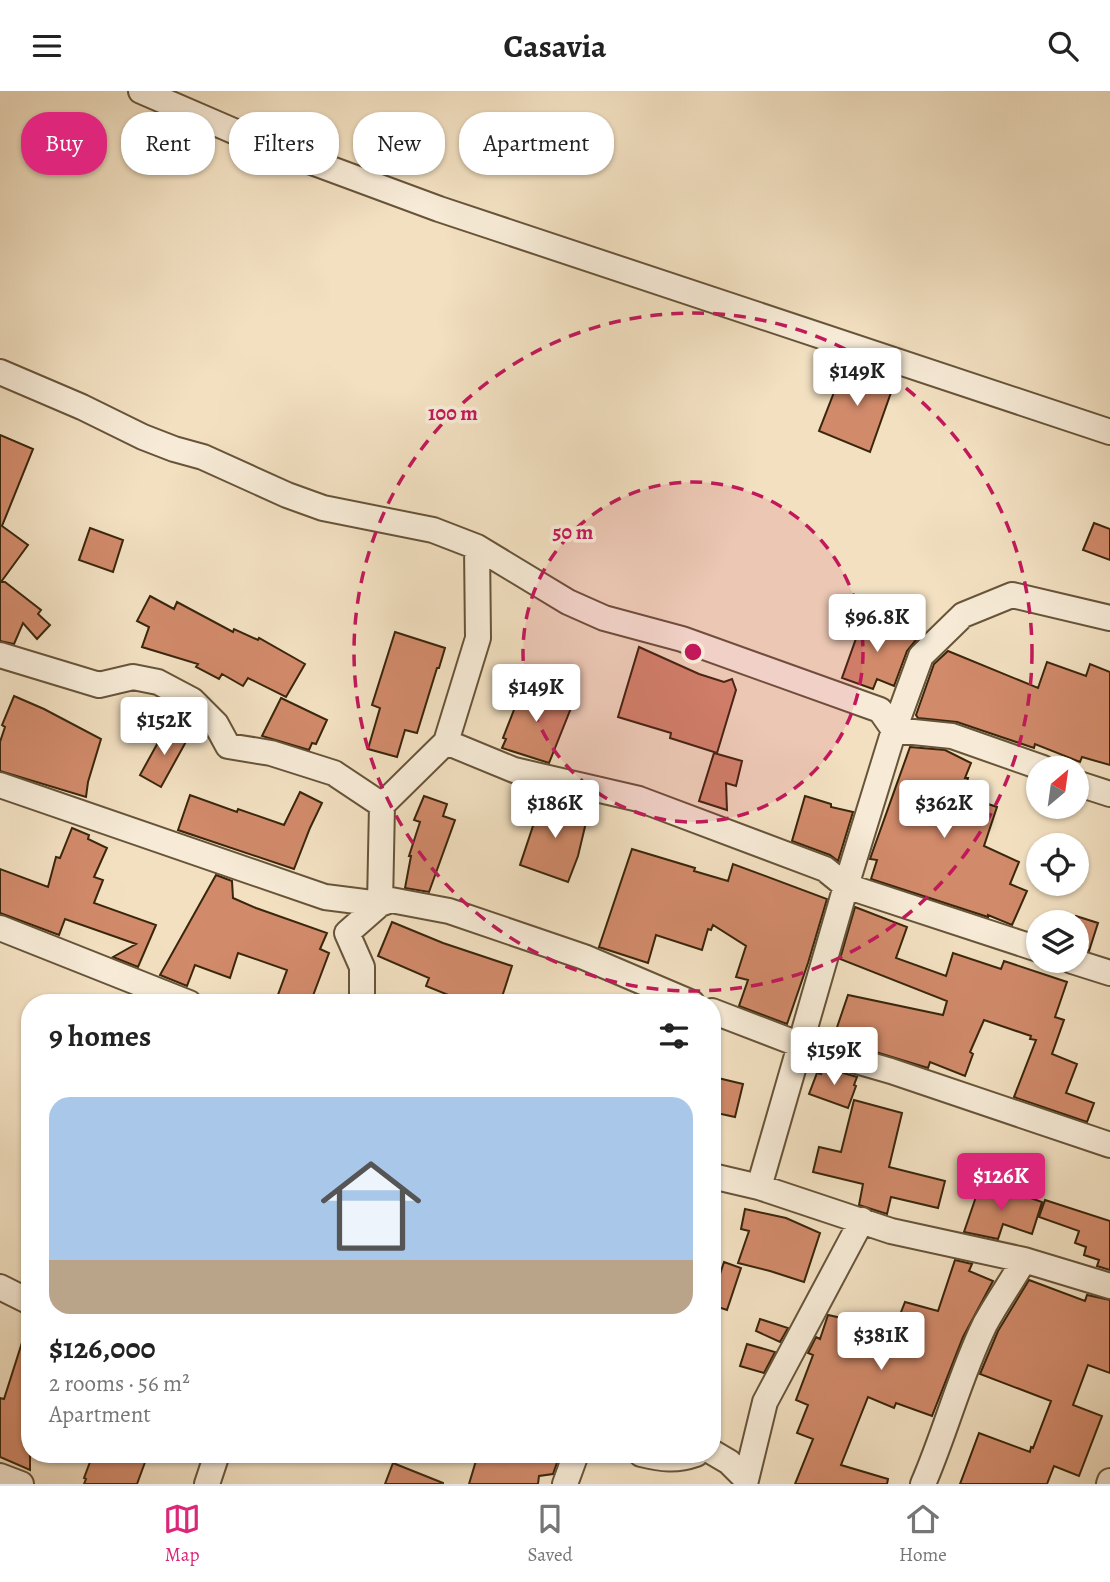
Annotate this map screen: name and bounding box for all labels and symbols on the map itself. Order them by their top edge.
pin: $149K [808,349,906,408]
text: 100 m [428,399,478,427]
text: 50 m [553,518,594,546]
pin: $96.8K [820,595,934,654]
centre of rings [681,640,705,664]
pin: $149K [487,665,585,724]
pin: $152K [115,697,213,757]
north arrow [1026,756,1088,819]
pin: $186K [506,781,604,840]
pin: $362K [895,781,993,840]
pin: $159K [785,1027,883,1087]
pin: $126K [952,1153,1050,1213]
pin: $381K [832,1313,930,1372]

